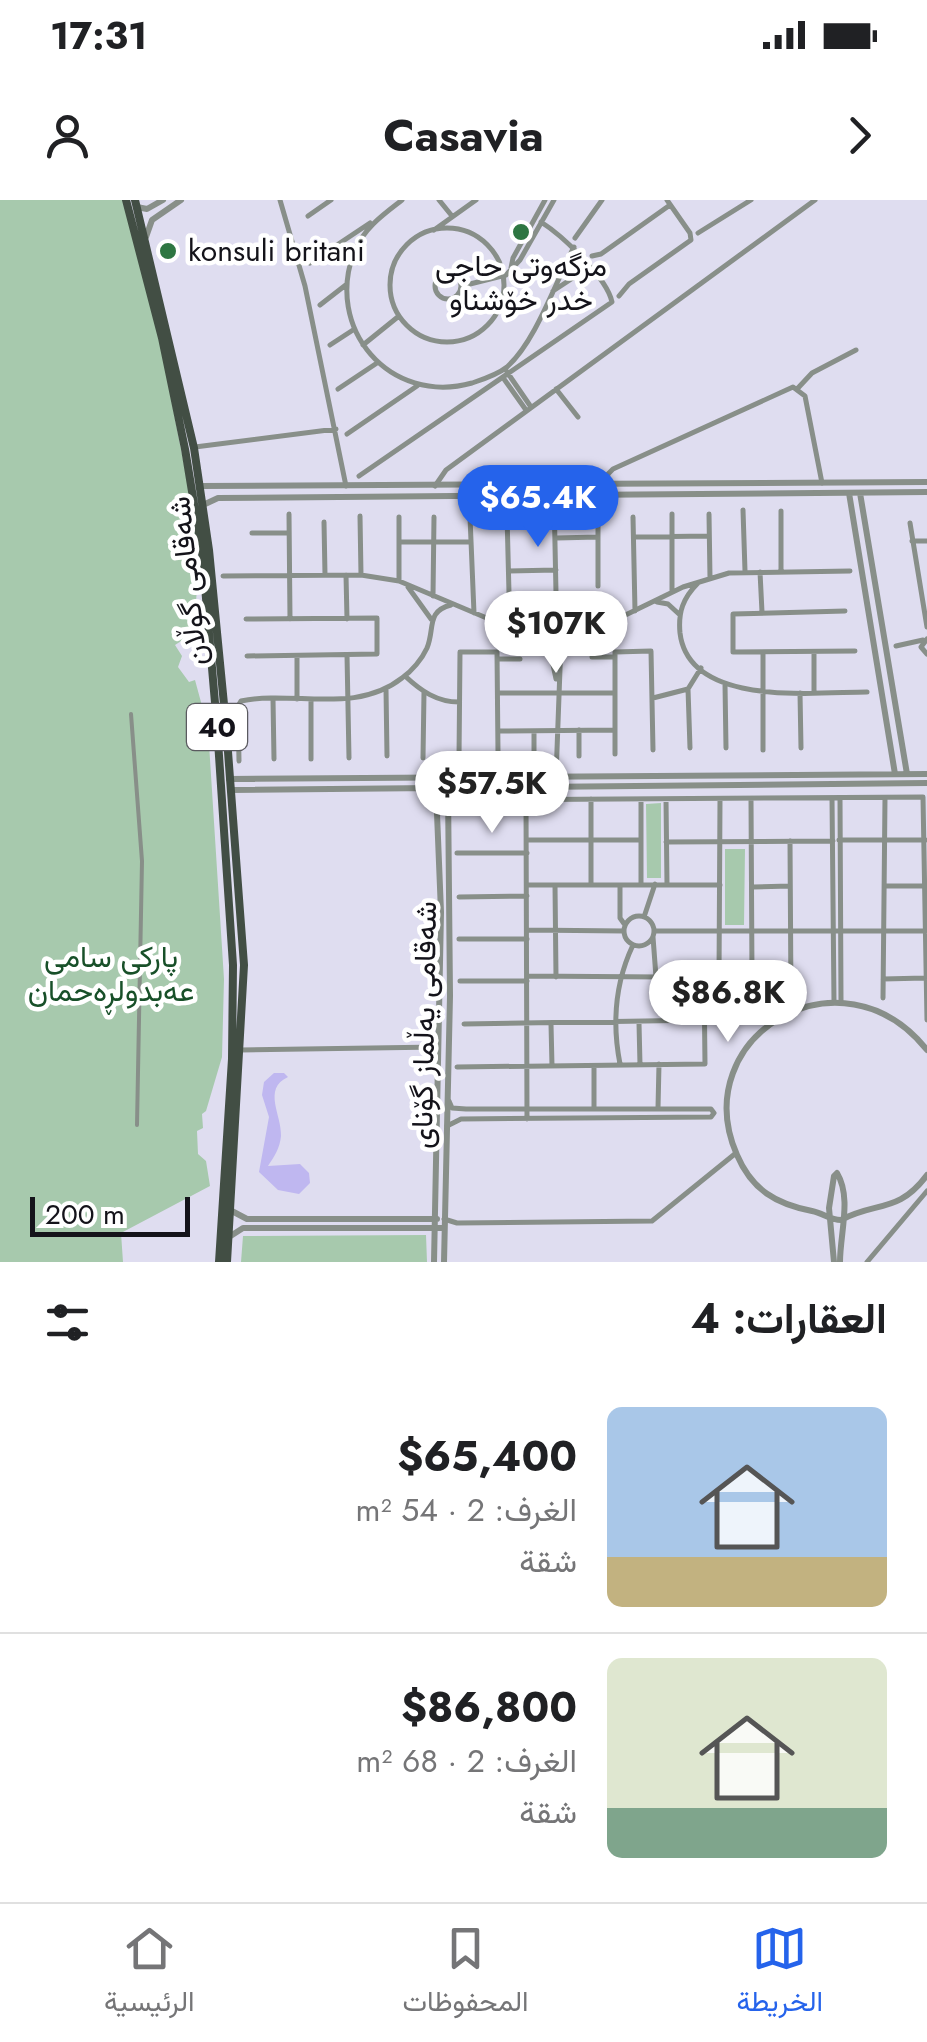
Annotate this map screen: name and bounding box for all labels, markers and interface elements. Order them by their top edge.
text: 17:31 [50,8,147,63]
text: Casavia [383,103,544,168]
icon: person [40,108,95,163]
icon: forward [832,108,887,163]
marker: مزگه‌وتی حاجی خدر خۆشناو [510,221,532,243]
place label: konsuli britani [188,229,365,272]
marker: konsuli britani [157,240,179,262]
place label: مزگه‌وتی حاجی خدر خۆشناو [435,244,607,321]
pin: $65.4K [457,465,619,550]
text: $65.4K [480,474,596,520]
street label: شەقامی گوڵان [157,494,218,668]
pin: $107K [486,591,626,676]
text: $107K [506,600,606,646]
road number: 40 [187,704,247,750]
pin: $57.5K [411,751,573,836]
text: $57.5K [437,760,547,806]
street label: شەقامی یەڵماز گۆنای [400,901,447,1149]
park label: پارکی سامی عەبدولڕەحمان [28,935,194,1015]
pin: $86.8K [647,960,809,1045]
text: $86.8K [671,969,785,1015]
scale bar [30,1192,190,1236]
text: 200 m [45,1194,125,1235]
text: العقارات: 4 [691,1288,887,1349]
icon: filters [40,1295,95,1350]
text: $65,400 [397,1426,577,1487]
icon: home [687,1447,807,1567]
text: الغرف: 2 · 54 m² [356,1487,577,1533]
text: شقة [519,1538,577,1584]
text: $86,800 [401,1677,577,1738]
icon: home [687,1698,807,1818]
text: الغرف: 2 · 68 m² [356,1738,577,1784]
text: شقة [519,1789,577,1835]
tab: الرئيسية [104,1921,194,2026]
tab: المحفوظات [402,1921,529,2026]
tab: الخريطة [736,1921,823,2026]

